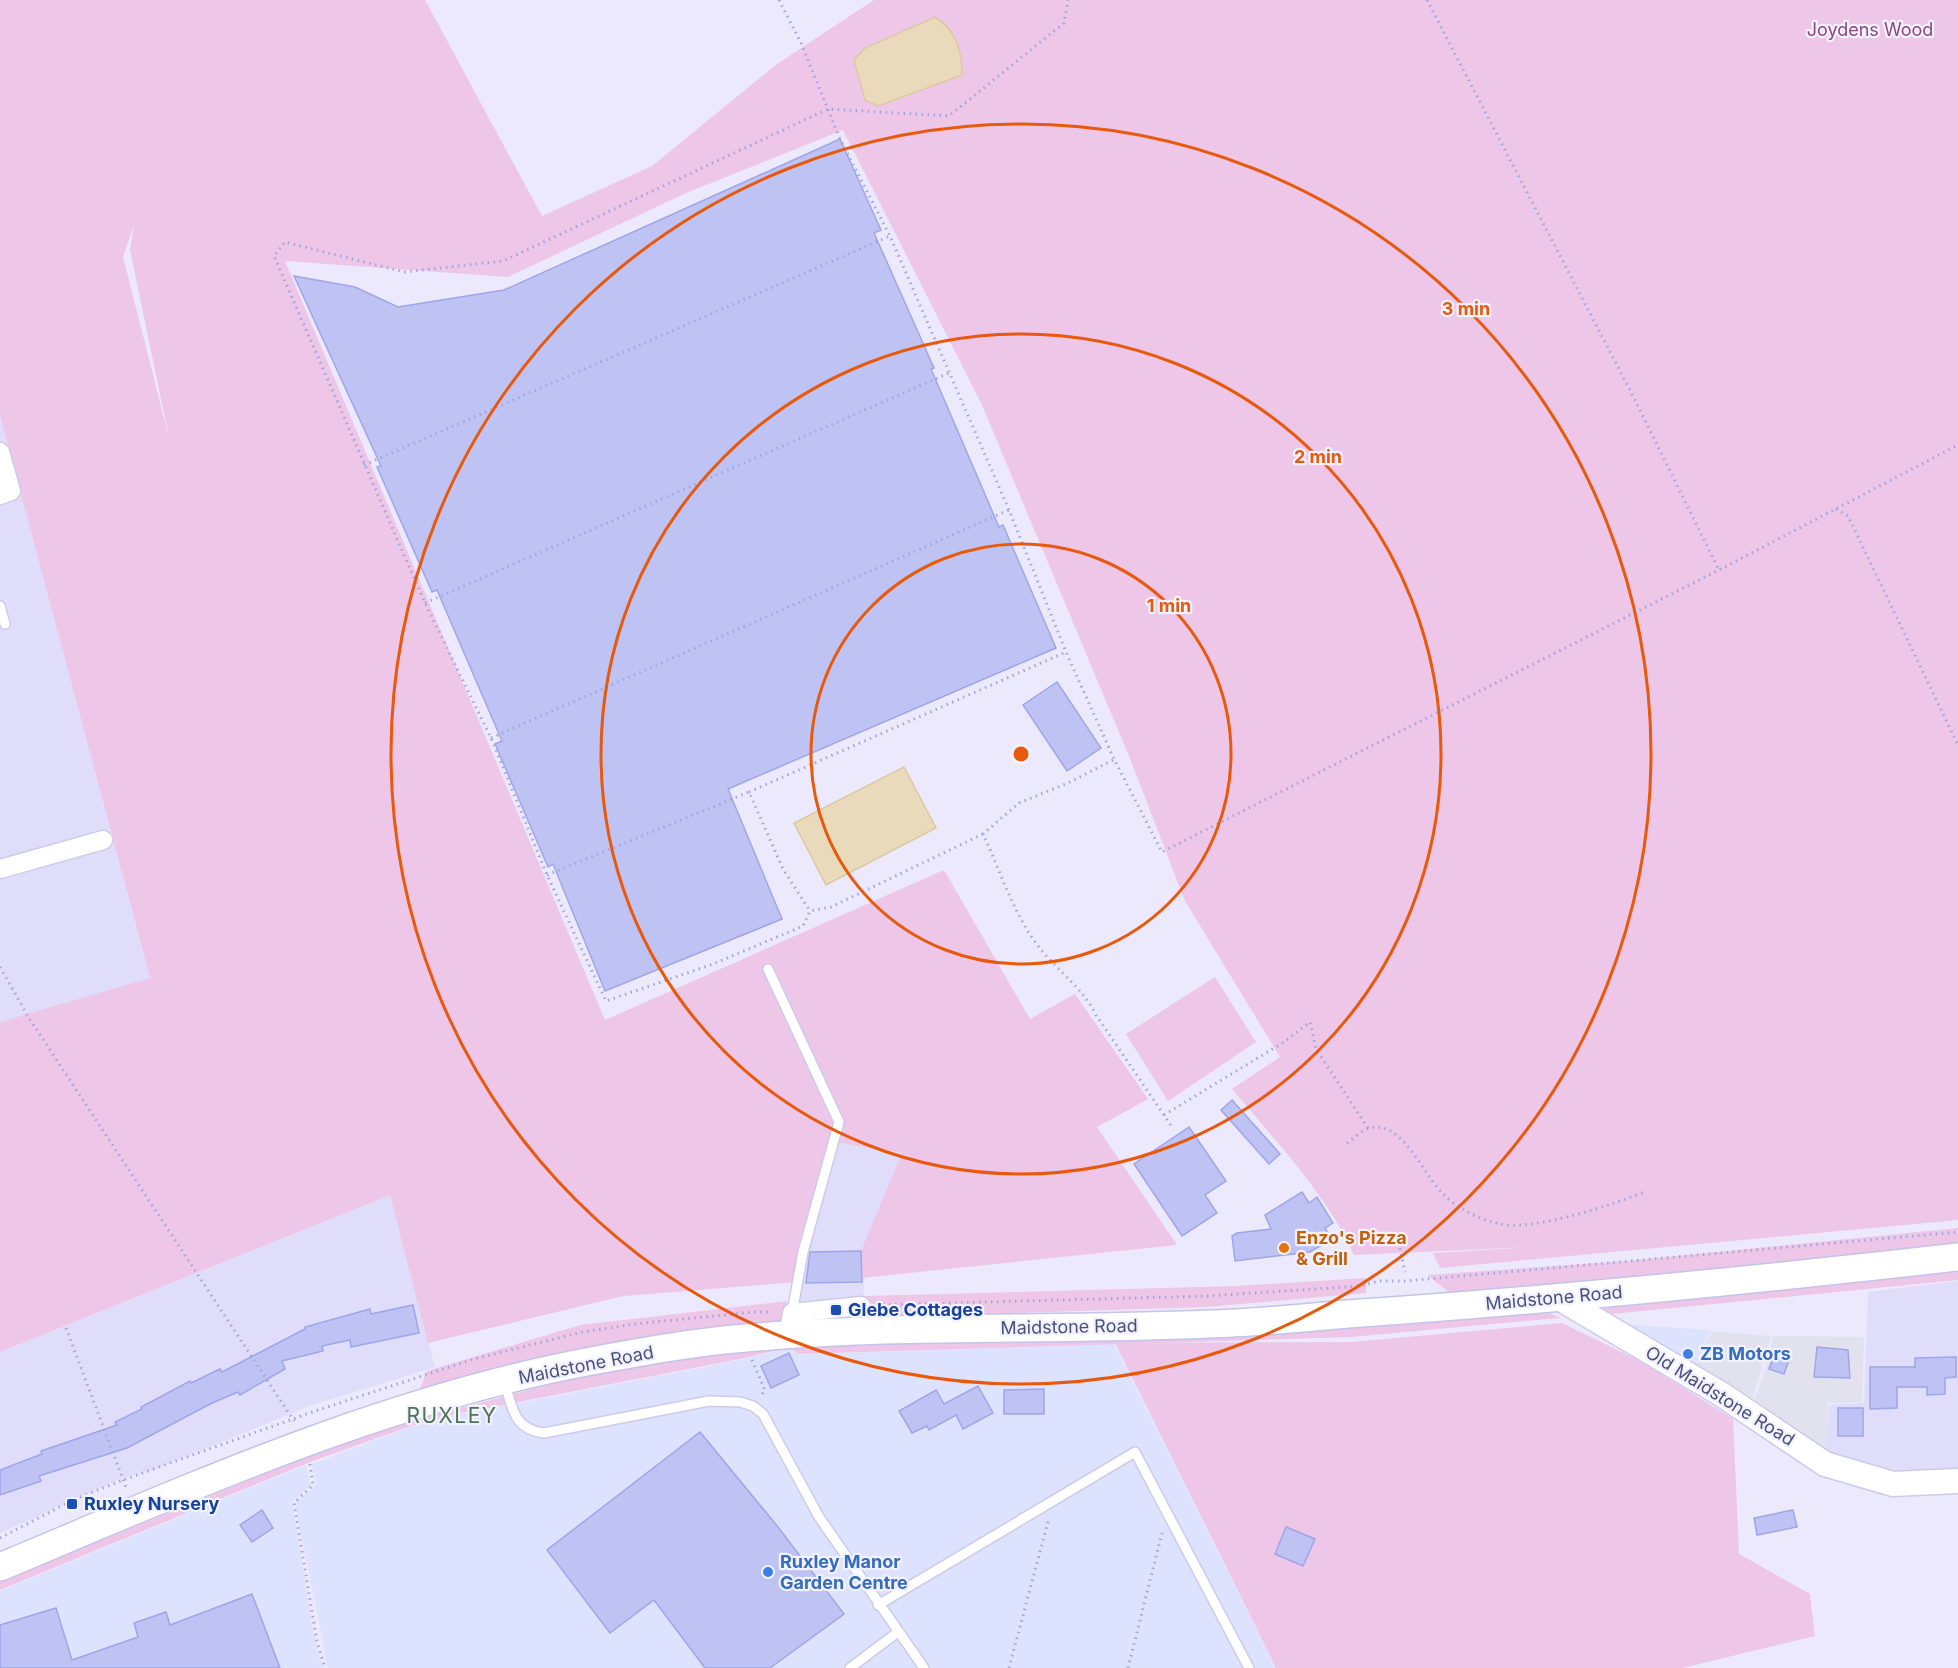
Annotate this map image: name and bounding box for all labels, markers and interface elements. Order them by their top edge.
park label: Joydens Wood [1807,19,1933,40]
text: 3 min [1442,298,1490,319]
text: 2 min [1294,446,1342,467]
text: 1 min [1147,595,1191,616]
centre of rings [1011,744,1031,764]
place label: Enzo's Pizza & Grill [1296,1227,1407,1269]
marker: Enzo's Pizza & Grill [1277,1241,1291,1255]
street label: Maidstone Road [1485,1281,1623,1314]
place label: Glebe Cottages [848,1299,983,1320]
marker: Glebe Cottages [829,1303,843,1317]
street label: Maidstone Road [1000,1315,1138,1338]
street label: Maidstone Road [516,1341,655,1388]
street label: Old Maidstone Road [1642,1341,1799,1450]
place label: ZB Motors [1700,1343,1791,1364]
marker: ZB Motors [1681,1347,1695,1361]
district label: RUXLEY [406,1403,498,1428]
place label: Ruxley Nursery [84,1493,220,1514]
marker: Ruxley Nursery [65,1497,79,1511]
place label: Ruxley Manor Garden Centre [780,1551,908,1593]
marker: Ruxley Manor Garden Centre [761,1565,775,1579]

